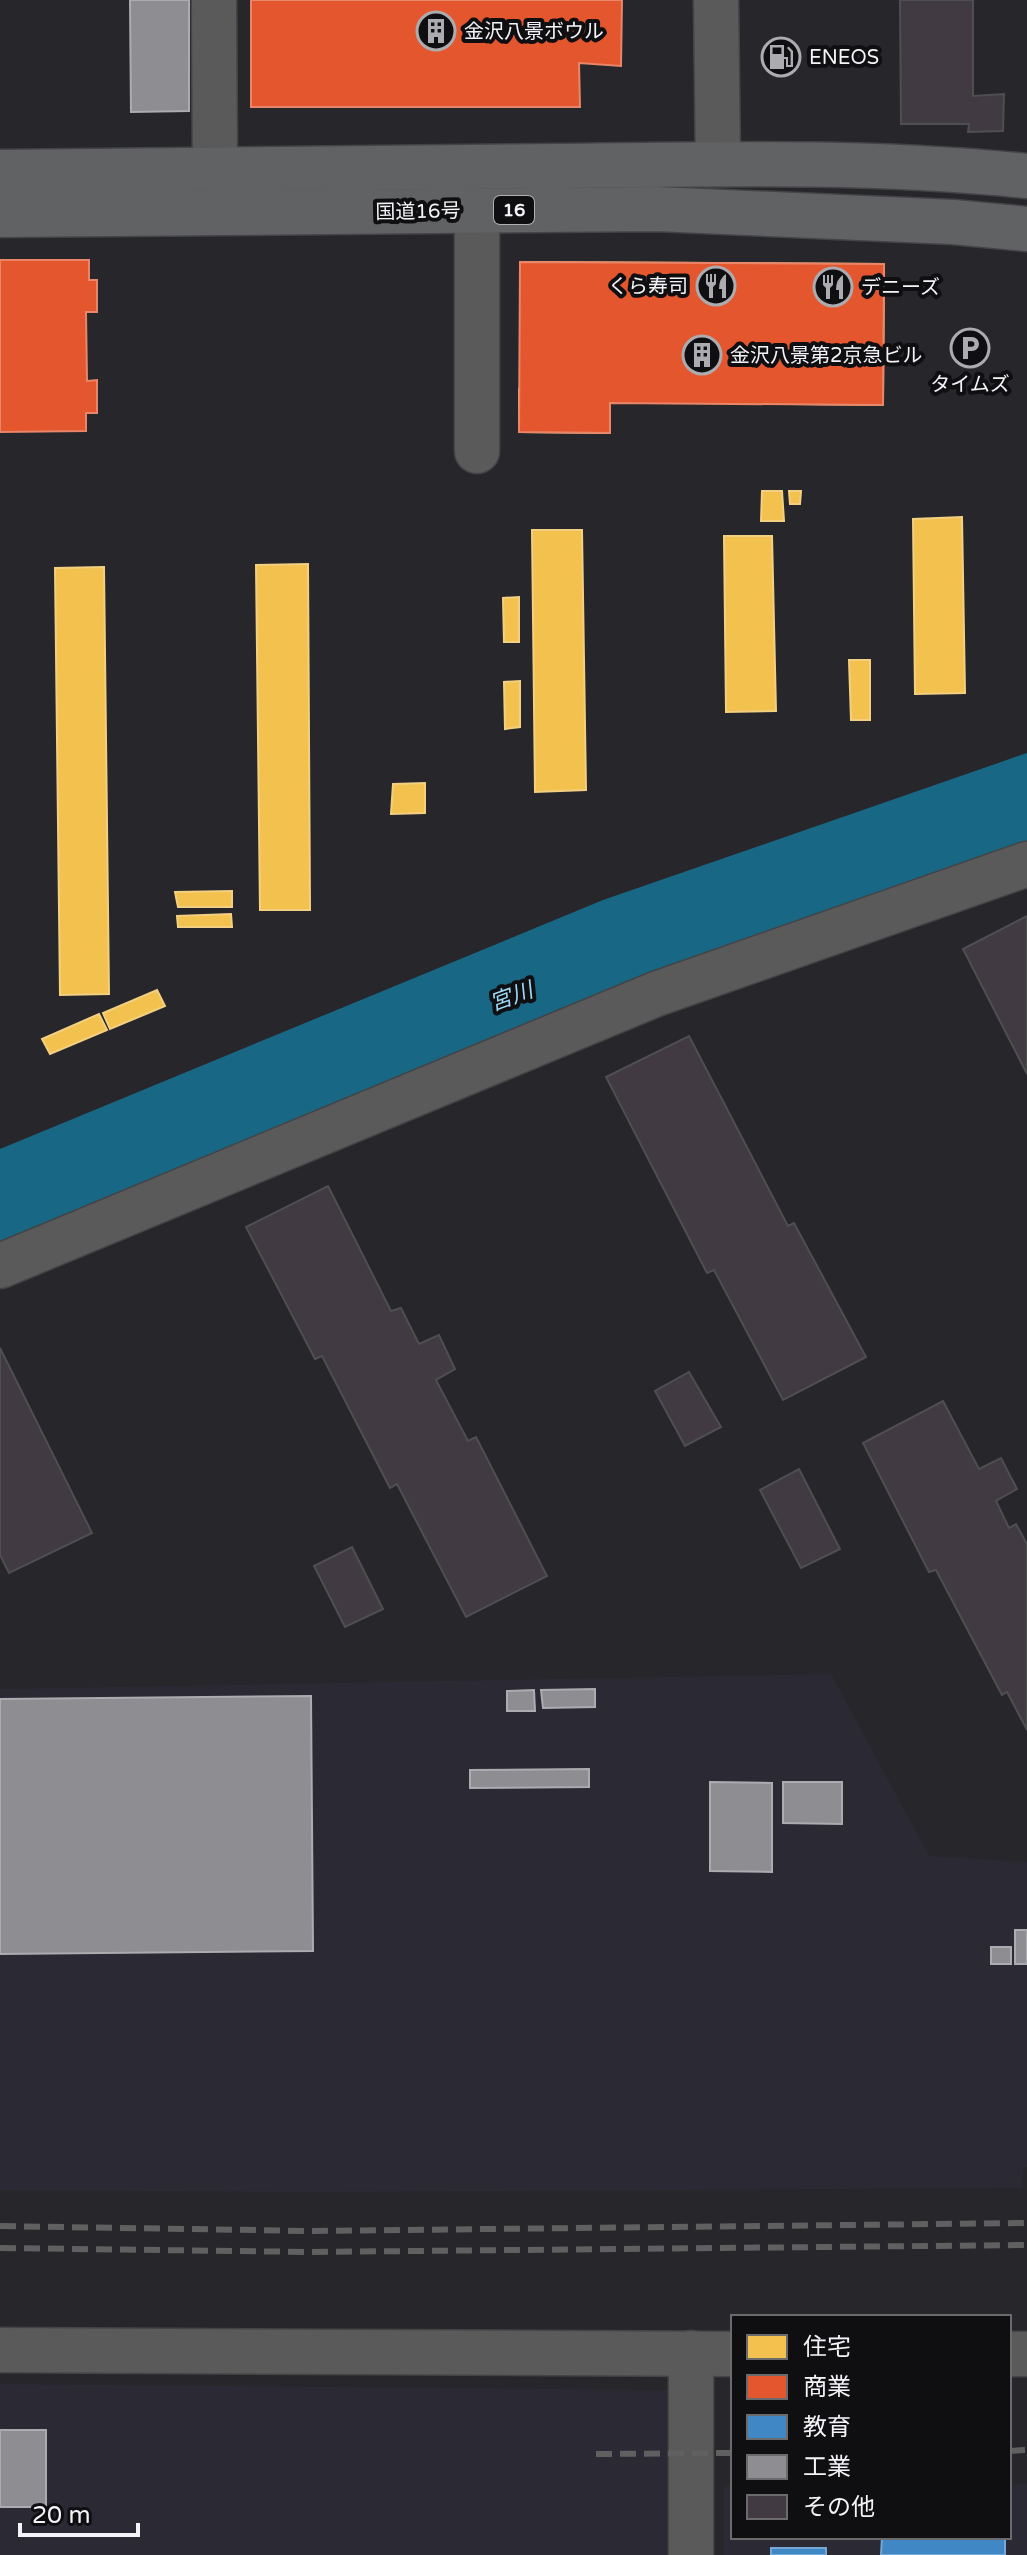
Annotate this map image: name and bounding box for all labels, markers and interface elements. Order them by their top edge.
building icon: 金沢八景ボウル [415,10,457,52]
place label: 金沢八景ボウル [464,20,604,44]
fuel station icon: ENEOS [760,36,802,78]
place label: ENEOS [809,46,879,70]
road number: 16 [494,196,534,224]
street label: 国道16号 [375,199,461,225]
restaurant icon: くら寿司 [695,265,737,307]
restaurant icon: デニーズ [812,266,854,308]
place label: くら寿司 [608,275,688,299]
place label: デニーズ [861,276,940,300]
parking icon: タイムズ [949,327,991,369]
building icon: 金沢八景第2京急ビル [681,334,723,376]
place label: 金沢八景第2京急ビル [730,344,923,368]
place label: タイムズ [930,373,1010,397]
water label: 宮川 [486,977,538,1017]
legend [731,2315,1011,2539]
text: 住宅 [803,2333,851,2362]
text: 商業 [803,2373,851,2402]
text: 教育 [803,2413,851,2442]
text: 工業 [803,2453,851,2482]
scale bar [20,2487,138,2537]
text: その他 [803,2493,875,2522]
text: 20 m [32,2501,90,2530]

